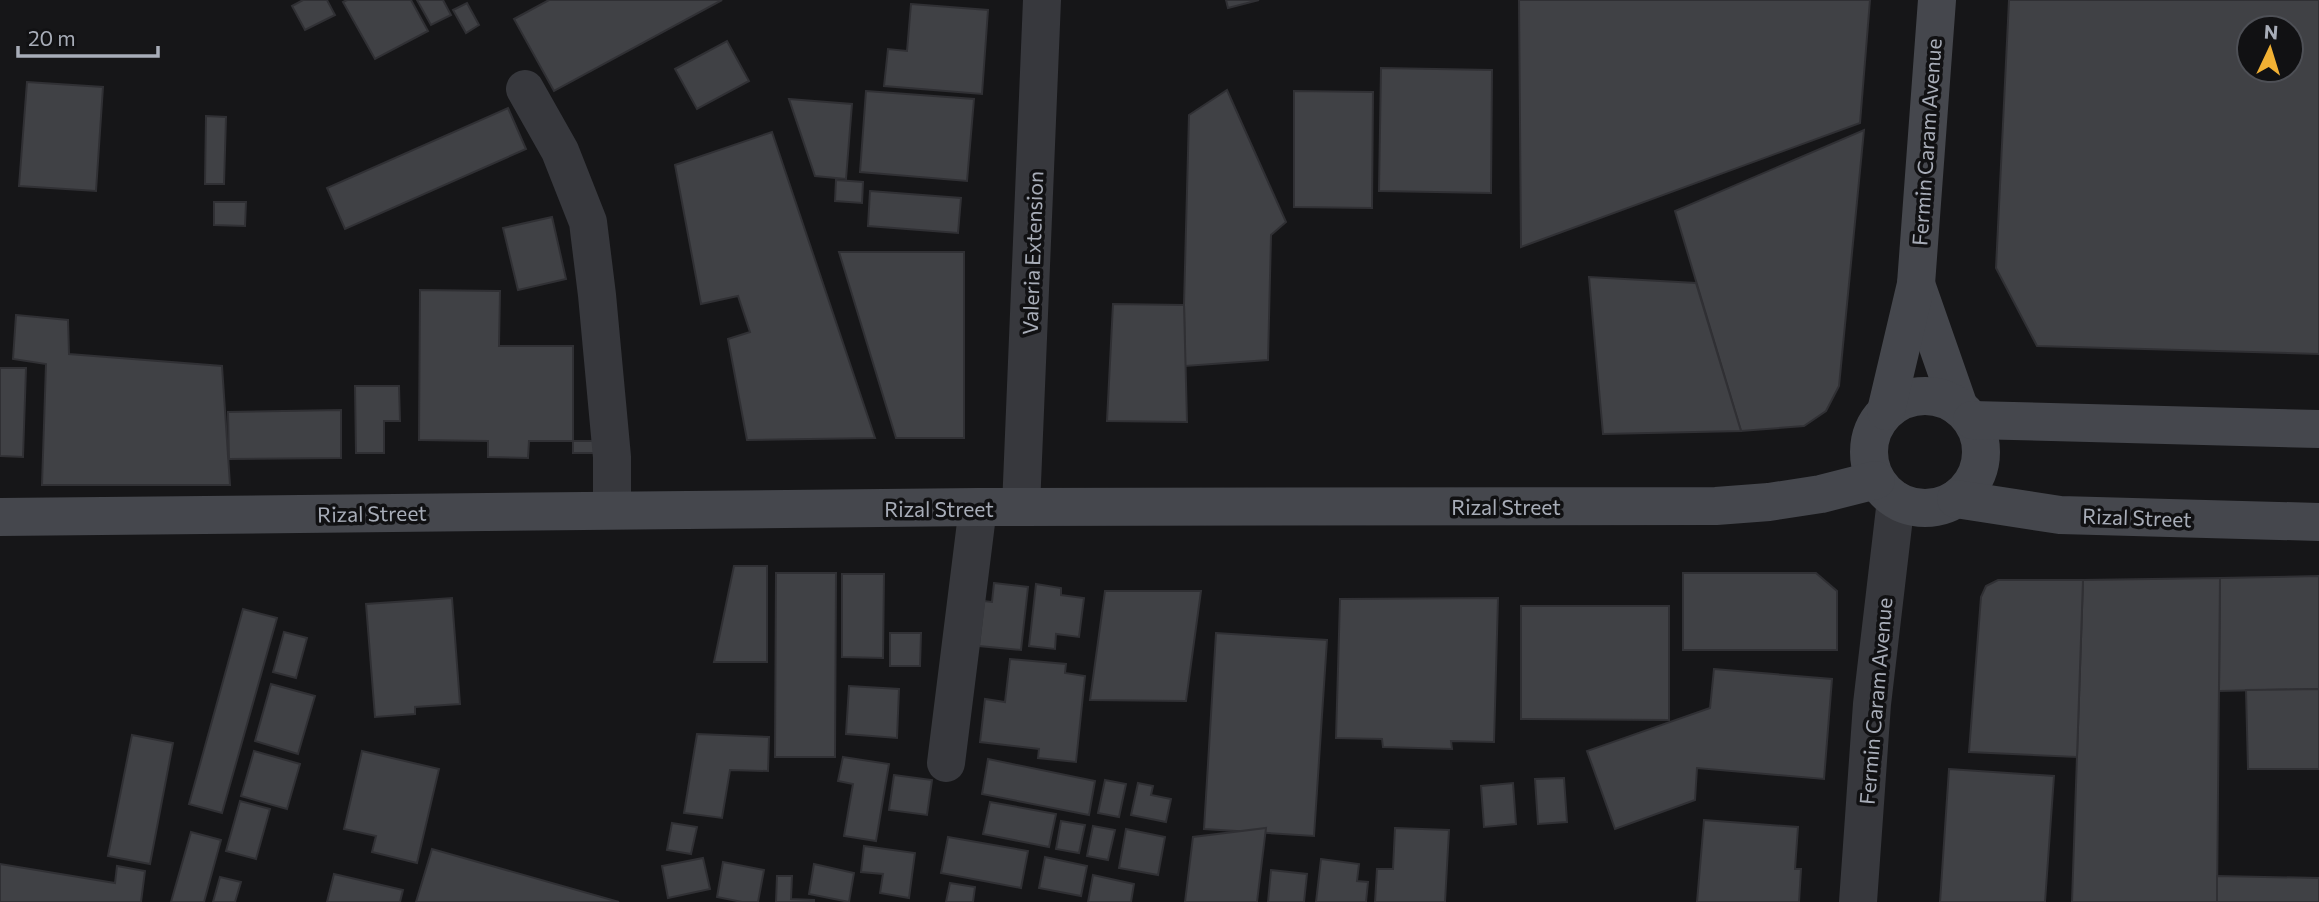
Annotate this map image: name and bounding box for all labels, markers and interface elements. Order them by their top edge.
scale bar [18,14,158,58]
north arrow [2235,14,2305,84]
text: N [2263,20,2279,44]
text: 20 m [28,25,76,50]
street label: Fermin Caram Avenue [1906,38,1946,246]
street label: Valeria Extension [1017,170,1047,336]
street label: Rizal Street [1451,494,1561,519]
street label: Rizal Street [884,496,994,521]
street label: Rizal Street [317,500,427,526]
street label: Rizal Street [2082,503,2192,531]
street label: Fermin Caram Avenue [1853,596,1897,806]

